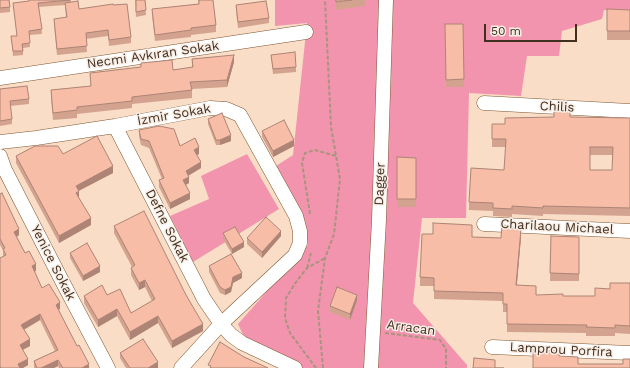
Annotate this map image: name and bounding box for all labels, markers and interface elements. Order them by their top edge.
scale bar [486,16,579,42]
text: 50 m [491,24,521,38]
street label: Necmi Avkıran Sokak [86,38,220,72]
street label: Chilis [539,98,575,116]
street label: İzmir Sokak [136,101,212,129]
street label: Dagger [371,162,389,206]
street label: Defne Sokak [142,187,192,265]
street label: Charilaou Michael [500,216,614,238]
street label: Yenice Sokak [27,223,79,303]
street label: Arracan [386,317,436,339]
street label: Lamprou Porfira [509,340,613,360]

